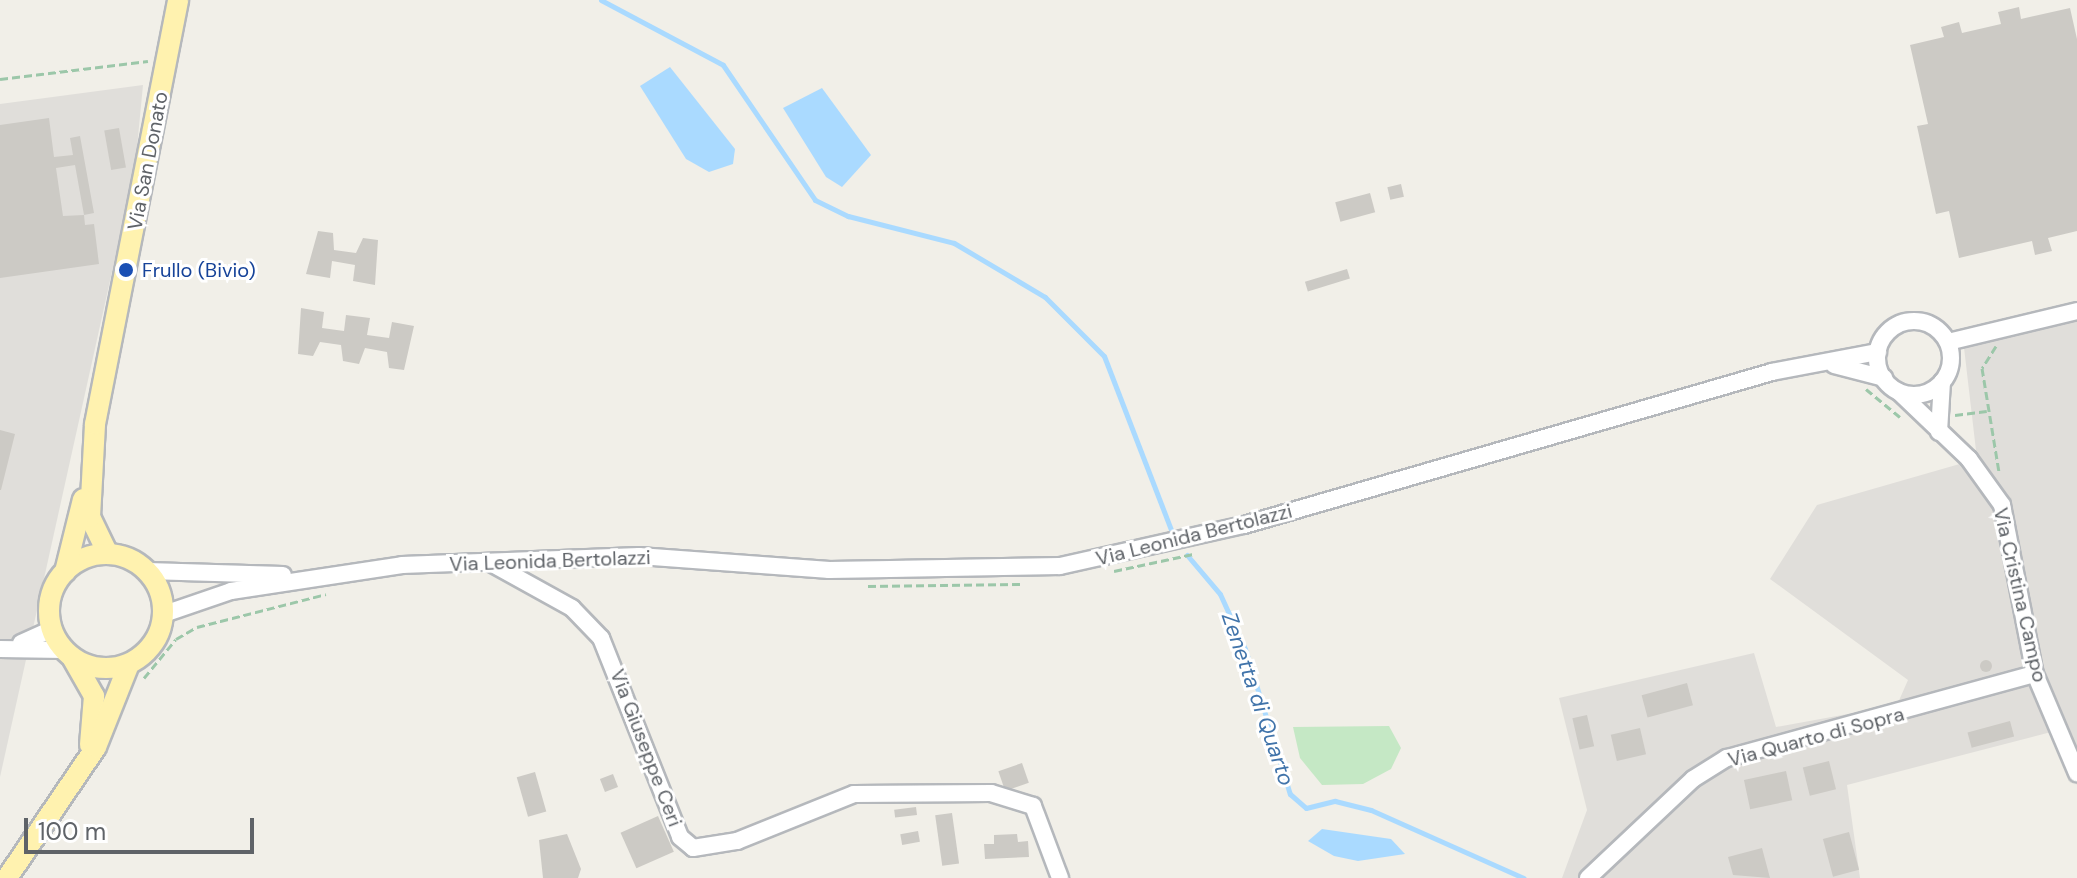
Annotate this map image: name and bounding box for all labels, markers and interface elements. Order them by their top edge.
street label: Via San Donato [123,90,173,232]
place label: Frullo (Bivio) [142,258,256,282]
marker: Frullo (Bivio) [117,261,135,279]
street label: Via Leonida Bertolazzi [1093,499,1295,571]
street label: Via Cristina Campo [1988,505,2052,685]
street label: Via Leonida Bertolazzi [449,545,651,577]
water label: Zenetta di Quarto [1216,609,1300,789]
street label: Via Giuseppe Ceri [605,666,687,830]
street label: Via Quarto di Sopra [1725,702,1907,772]
scale bar [28,802,258,852]
text: 100 m [38,816,106,847]

